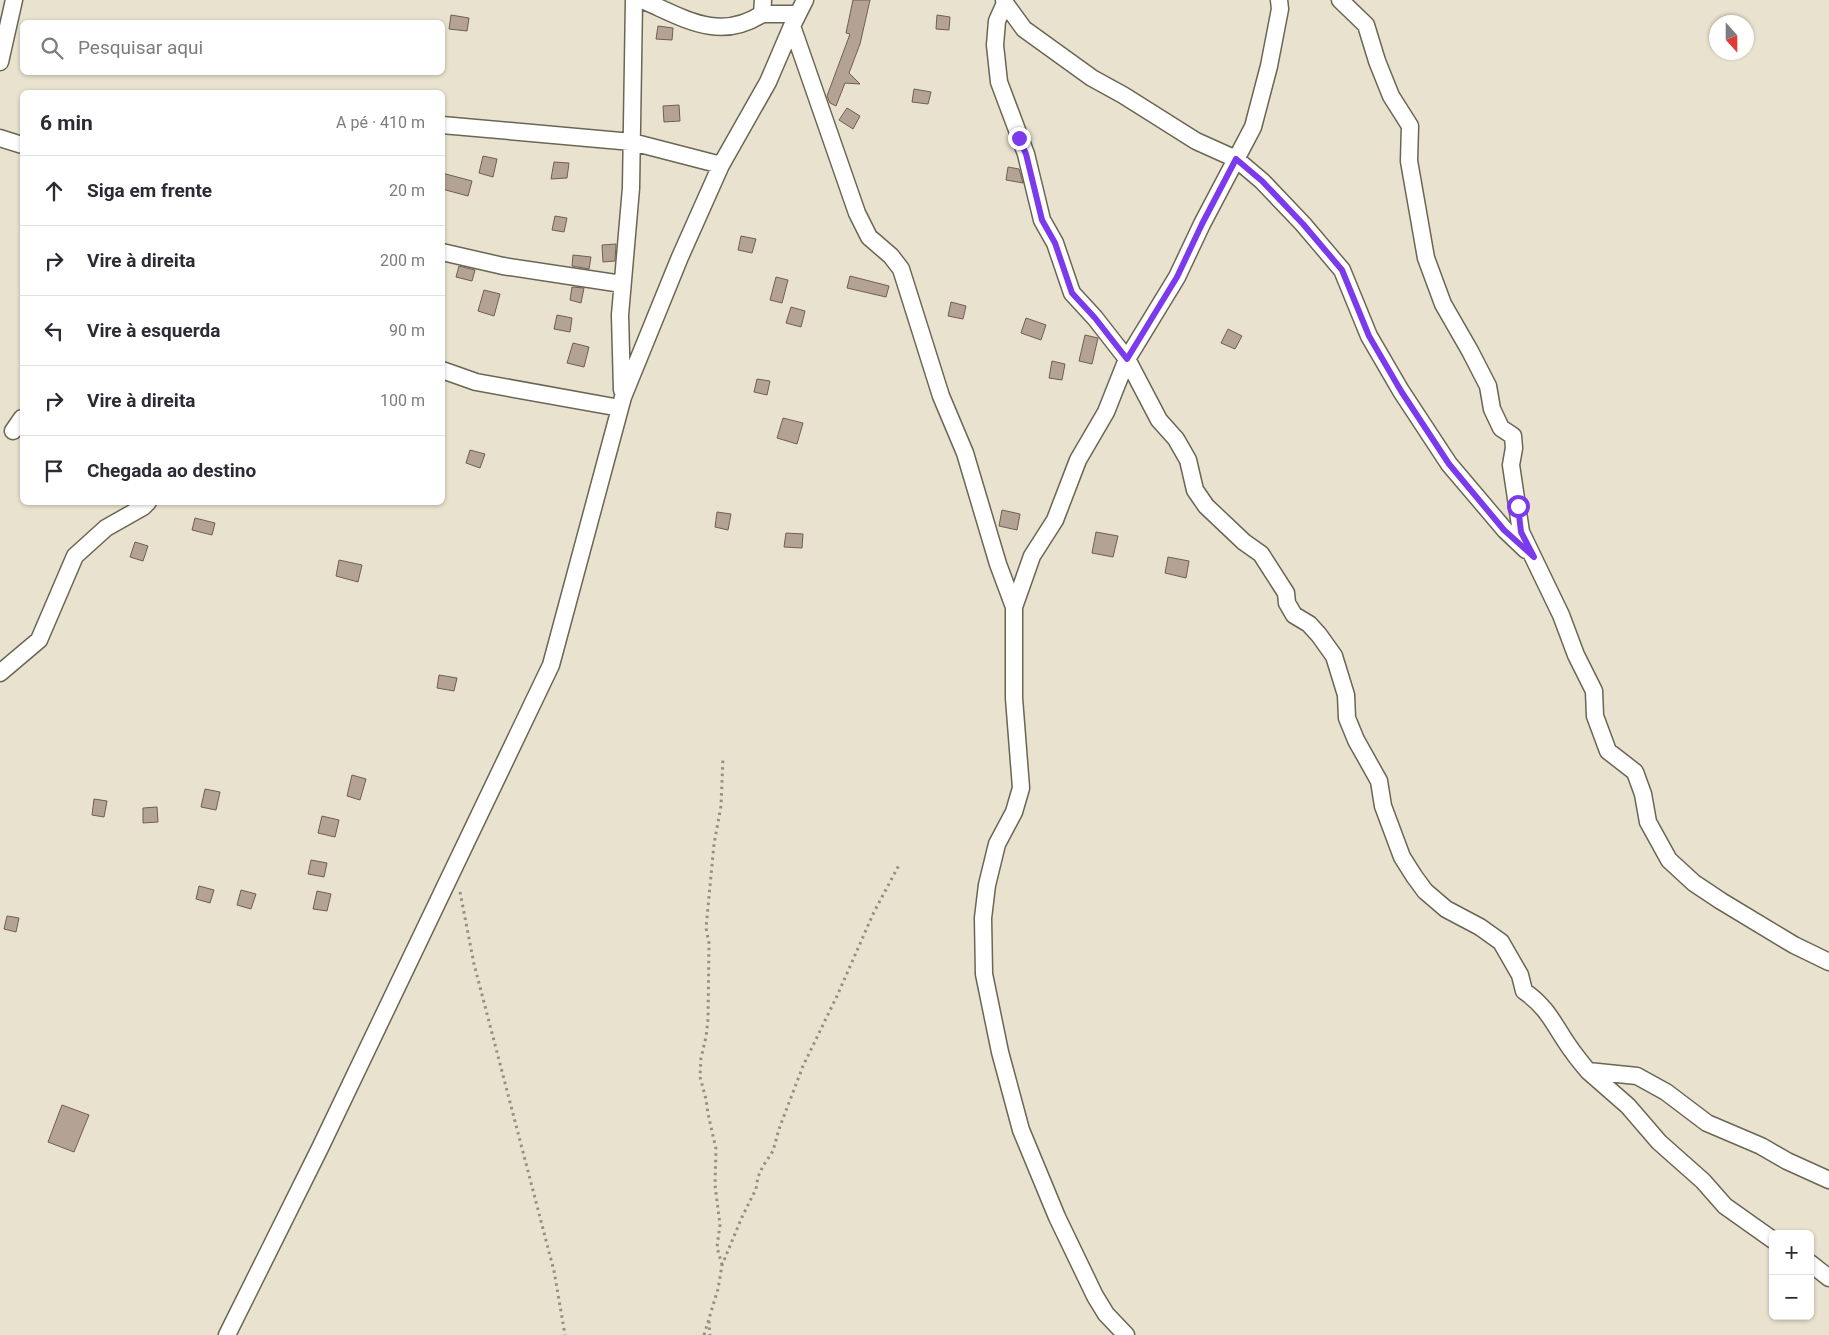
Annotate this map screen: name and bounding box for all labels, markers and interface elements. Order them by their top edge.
north arrow [1709,15,1754,60]
search box [20,20,445,75]
icon: search [38,34,66,62]
text: Pesquisar aqui [78,36,203,59]
text: 6 min [40,111,93,135]
text: A pé · 410 m [336,113,425,132]
route end [1008,127,1031,150]
icon: ahead [40,177,68,205]
text: Siga em frente [87,179,212,202]
text: 20 m [389,181,425,200]
icon: right [40,247,68,275]
text: Vire à direita [87,249,196,272]
text: 200 m [380,251,425,270]
icon: left [40,317,68,345]
text: Vire à esquerda [87,319,220,342]
text: 90 m [389,321,425,340]
icon: right [40,387,68,415]
text: Vire à direita [87,389,196,412]
text: 100 m [380,391,425,410]
icon: arrive [40,457,68,485]
text: Chegada ao destino [87,459,256,482]
route start [1507,495,1530,518]
map controls [1769,1230,1814,1320]
button: + [1769,1230,1814,1275]
button: − [1769,1275,1814,1320]

